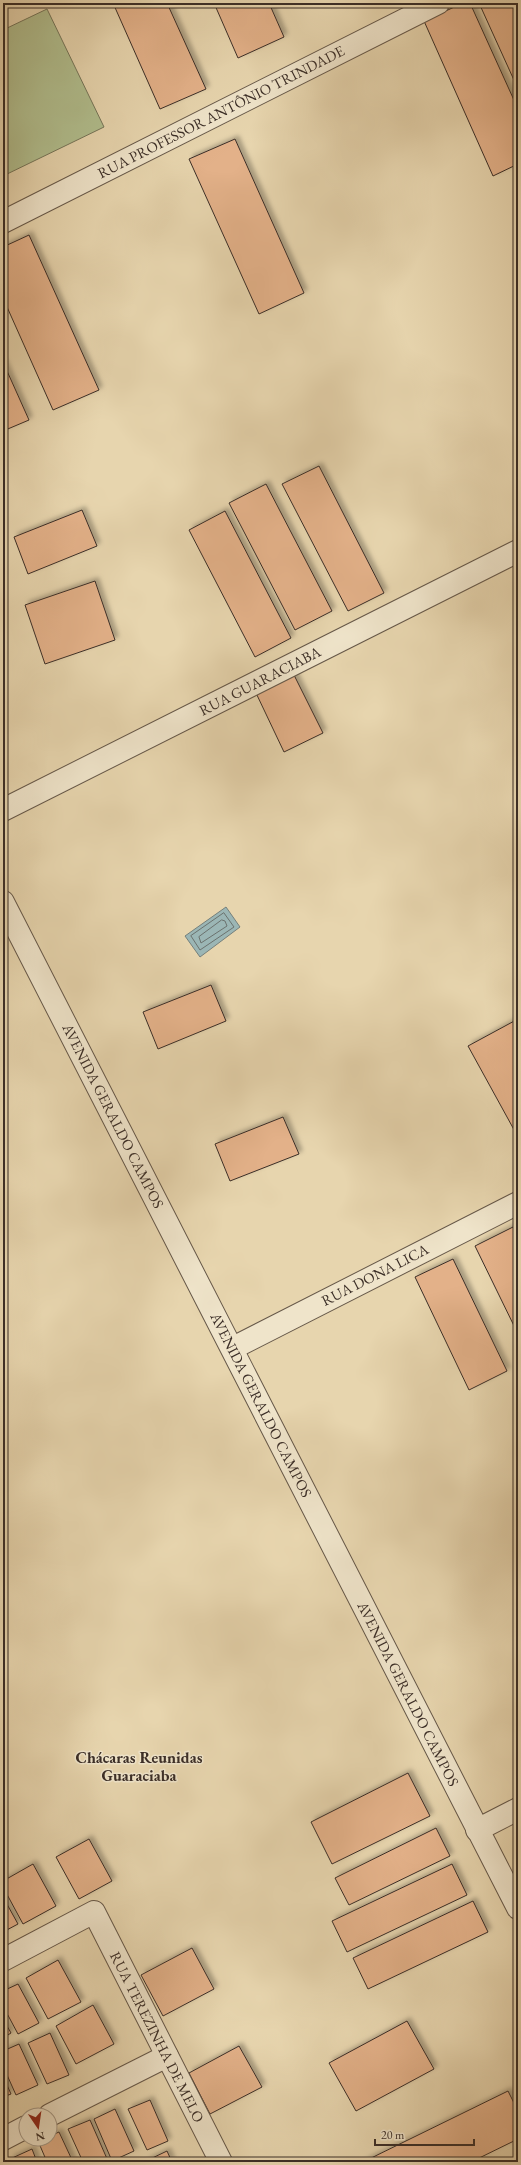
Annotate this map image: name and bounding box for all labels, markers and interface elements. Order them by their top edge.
street label: RUA PROFESSOR ANTÔNIO TRINDADE [94,41,348,182]
street label: RUA GUARACIABA [196,641,324,719]
street label: AVENIDA GERALDO CAMPOS [58,1019,168,1211]
street label: RUA DONA LICA [318,1239,432,1310]
street label: AVENIDA GERALDO CAMPOS [206,1308,316,1500]
street label: AVENIDA GERALDO CAMPOS [353,1597,463,1789]
district label: Chácaras Reunidas Guaraciaba [76,1747,203,1786]
street label: RUA TEREZINHA DE MELO [106,1948,209,2125]
north arrow [18,2107,58,2147]
scale bar [375,2121,474,2147]
text: 20 m [381,2127,405,2143]
text: N [34,2129,46,2145]

